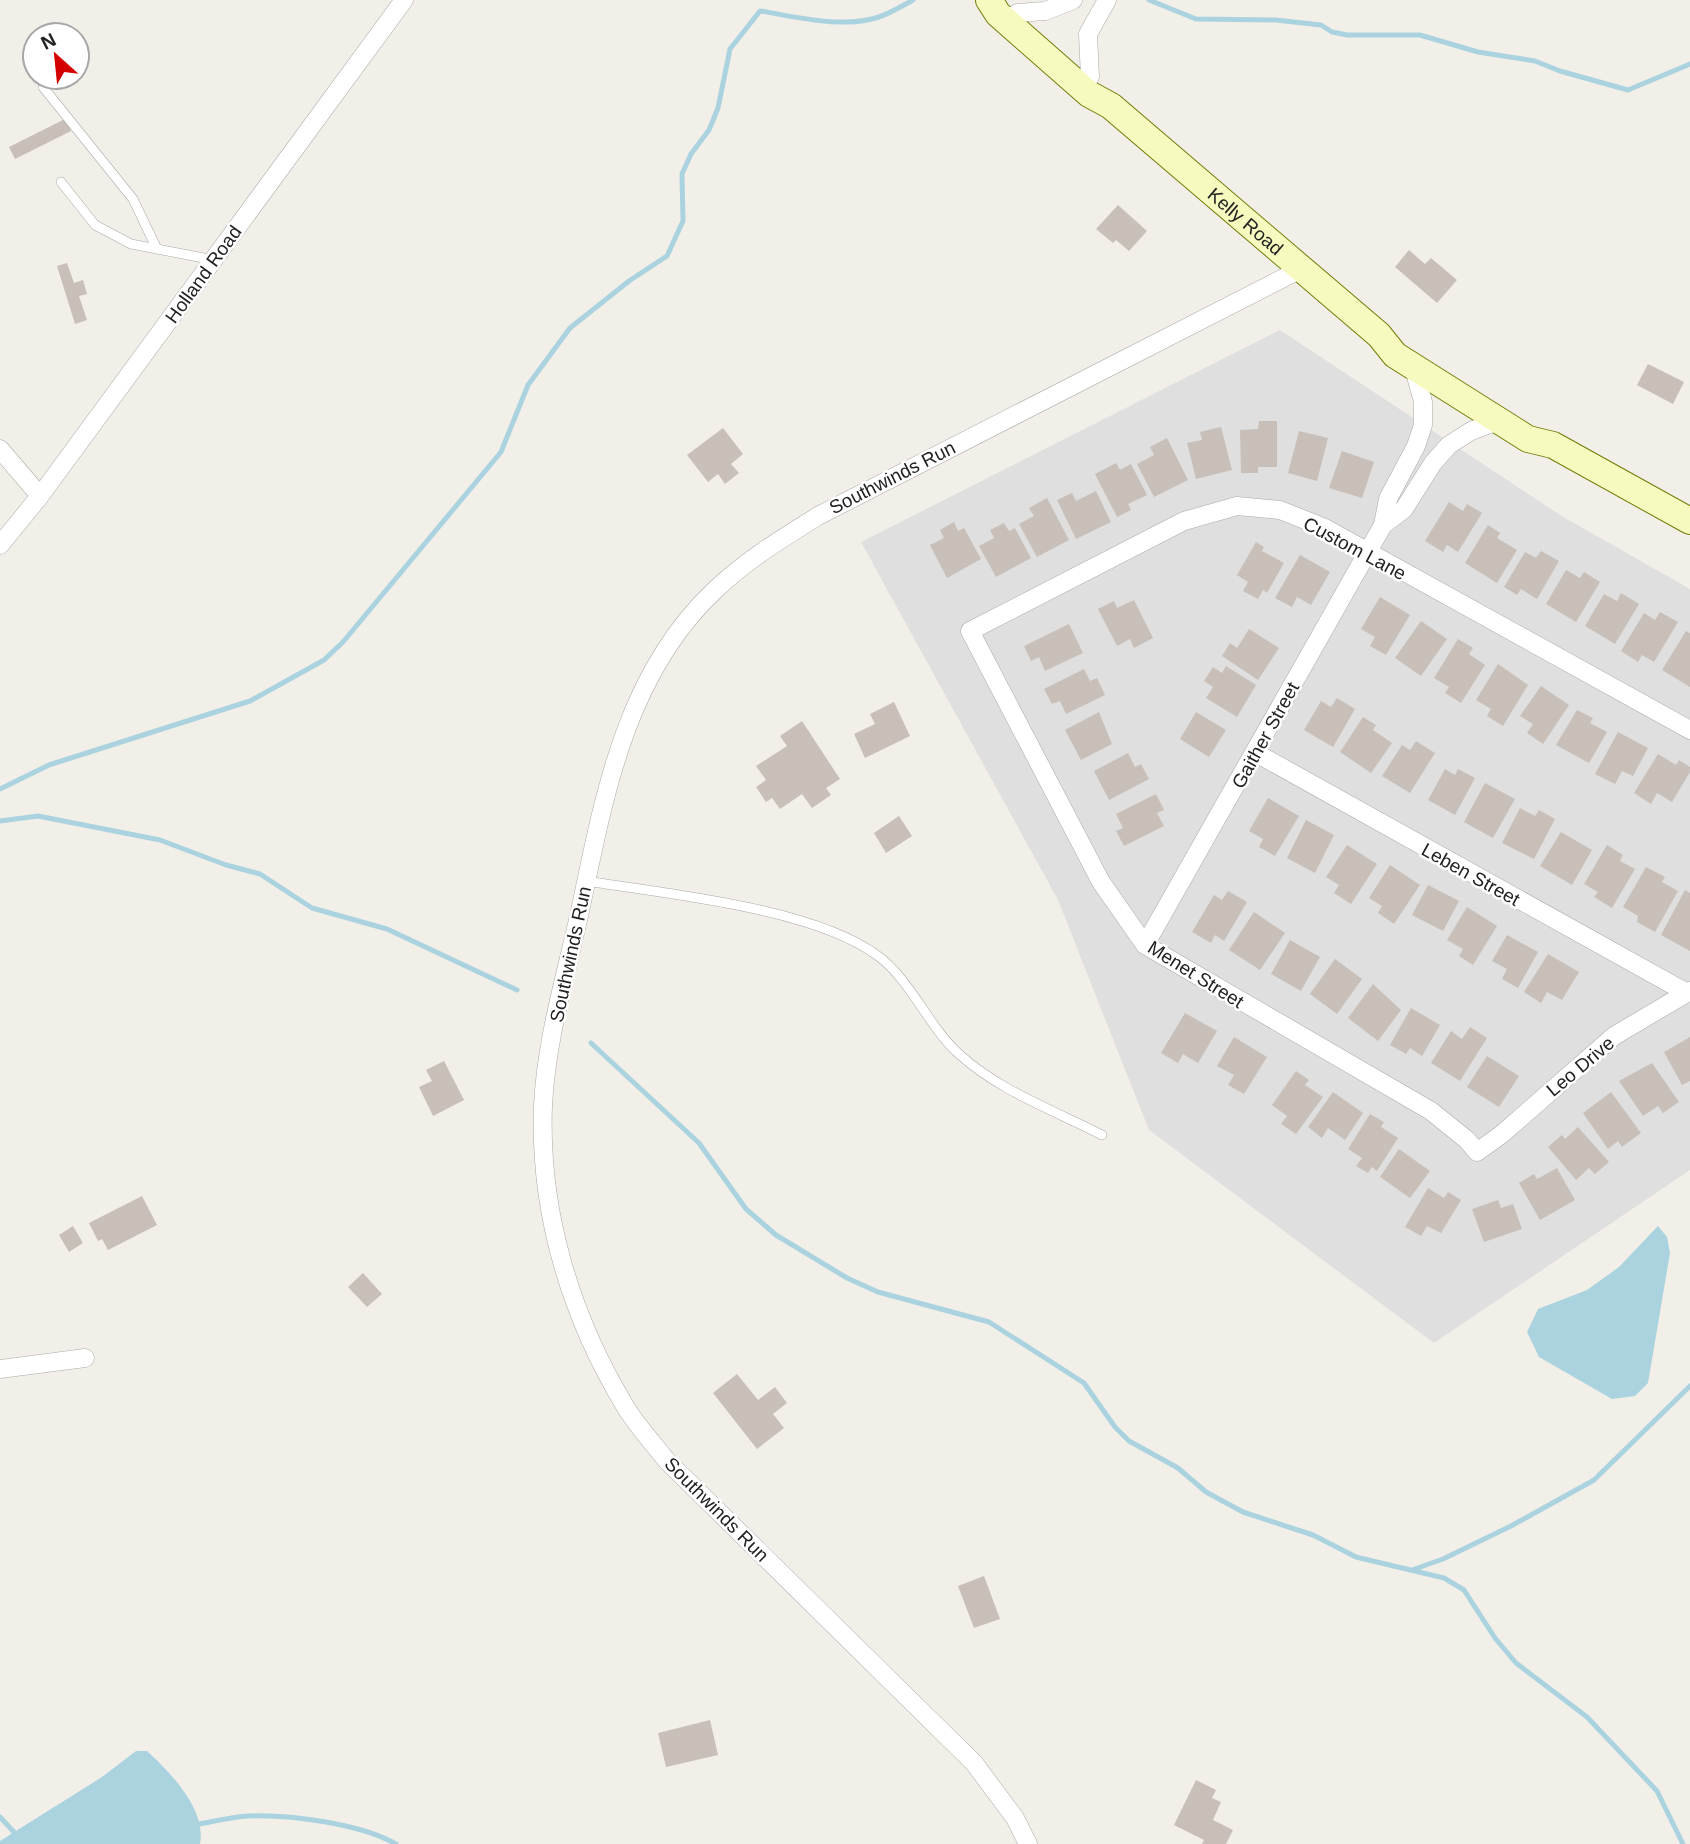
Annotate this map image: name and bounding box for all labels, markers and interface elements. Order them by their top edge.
north arrow [21,21,91,91]
text: N [38,29,59,54]
street label: Kelly Road [1204,184,1287,259]
street label: Holland Road [161,222,246,327]
street label: Southwinds Run [826,437,959,518]
street label: Custom Lane [1300,513,1410,584]
street label: Gaither Street [1228,678,1304,792]
street label: Leben Street [1418,839,1524,910]
street label: Southwinds Run [546,884,595,1024]
street label: Menet Street [1144,937,1248,1013]
street label: Leo Drive [1542,1032,1618,1101]
street label: Southwinds Run [660,1453,773,1566]

